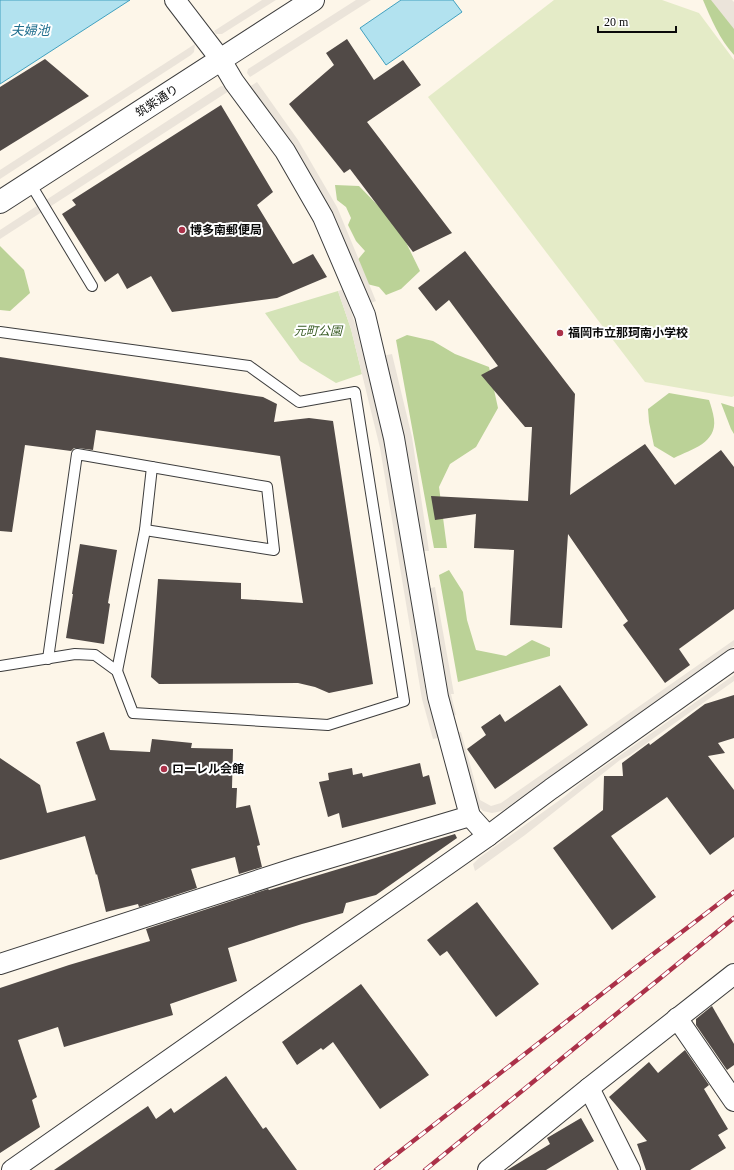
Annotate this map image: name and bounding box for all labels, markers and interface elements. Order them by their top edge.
scale bar [598,8,676,34]
text: 20 m [604,15,629,29]
water label: 夫婦池 [10,23,51,38]
street label: 筑紫通り [133,82,181,120]
place label: 博多南郵便局 [190,223,262,237]
marker: 博多南郵便局 [177,225,187,235]
park label: 元町公園 [294,324,344,338]
place label: 福岡市立那珂南小学校 [568,326,688,340]
marker: 福岡市立那珂南小学校 [555,328,565,338]
place label: ローレル会館 [172,762,244,776]
marker: ローレル会館 [159,764,169,774]

